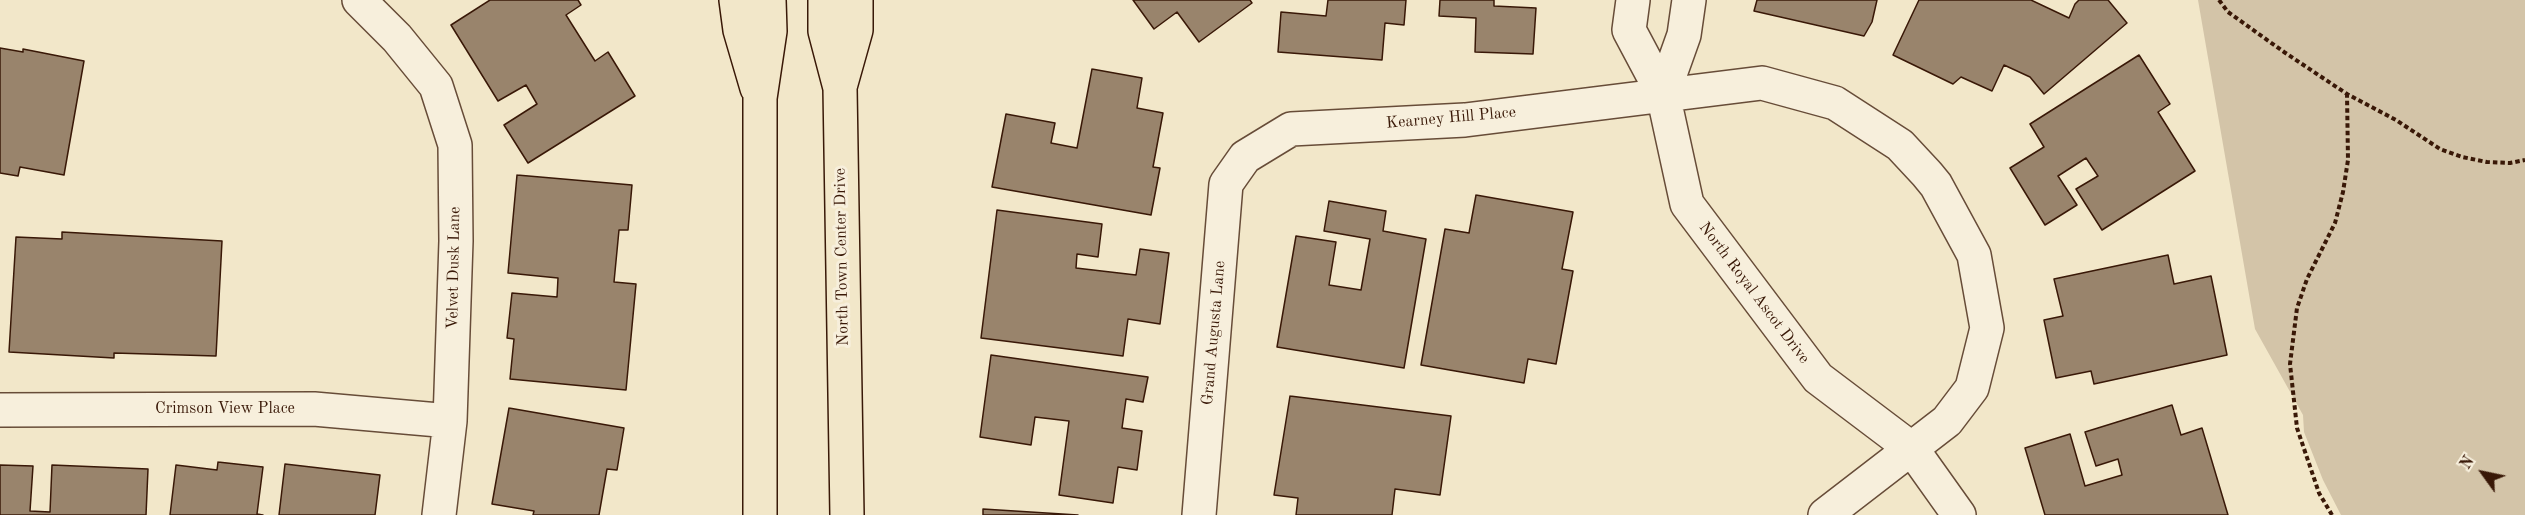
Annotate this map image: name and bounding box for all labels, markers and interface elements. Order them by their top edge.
street label: Kearney Hill Place [1385,103,1517,133]
street label: North Town Center Drive [831,168,853,346]
street label: Velvet Dusk Lane [443,206,465,330]
street label: North Royal Ascot Drive [1695,218,1813,368]
street label: Grand Augusta Lane [1198,260,1230,406]
street label: Crimson View Place [155,399,295,419]
north arrow [2453,443,2513,503]
text: N [2458,454,2478,473]

